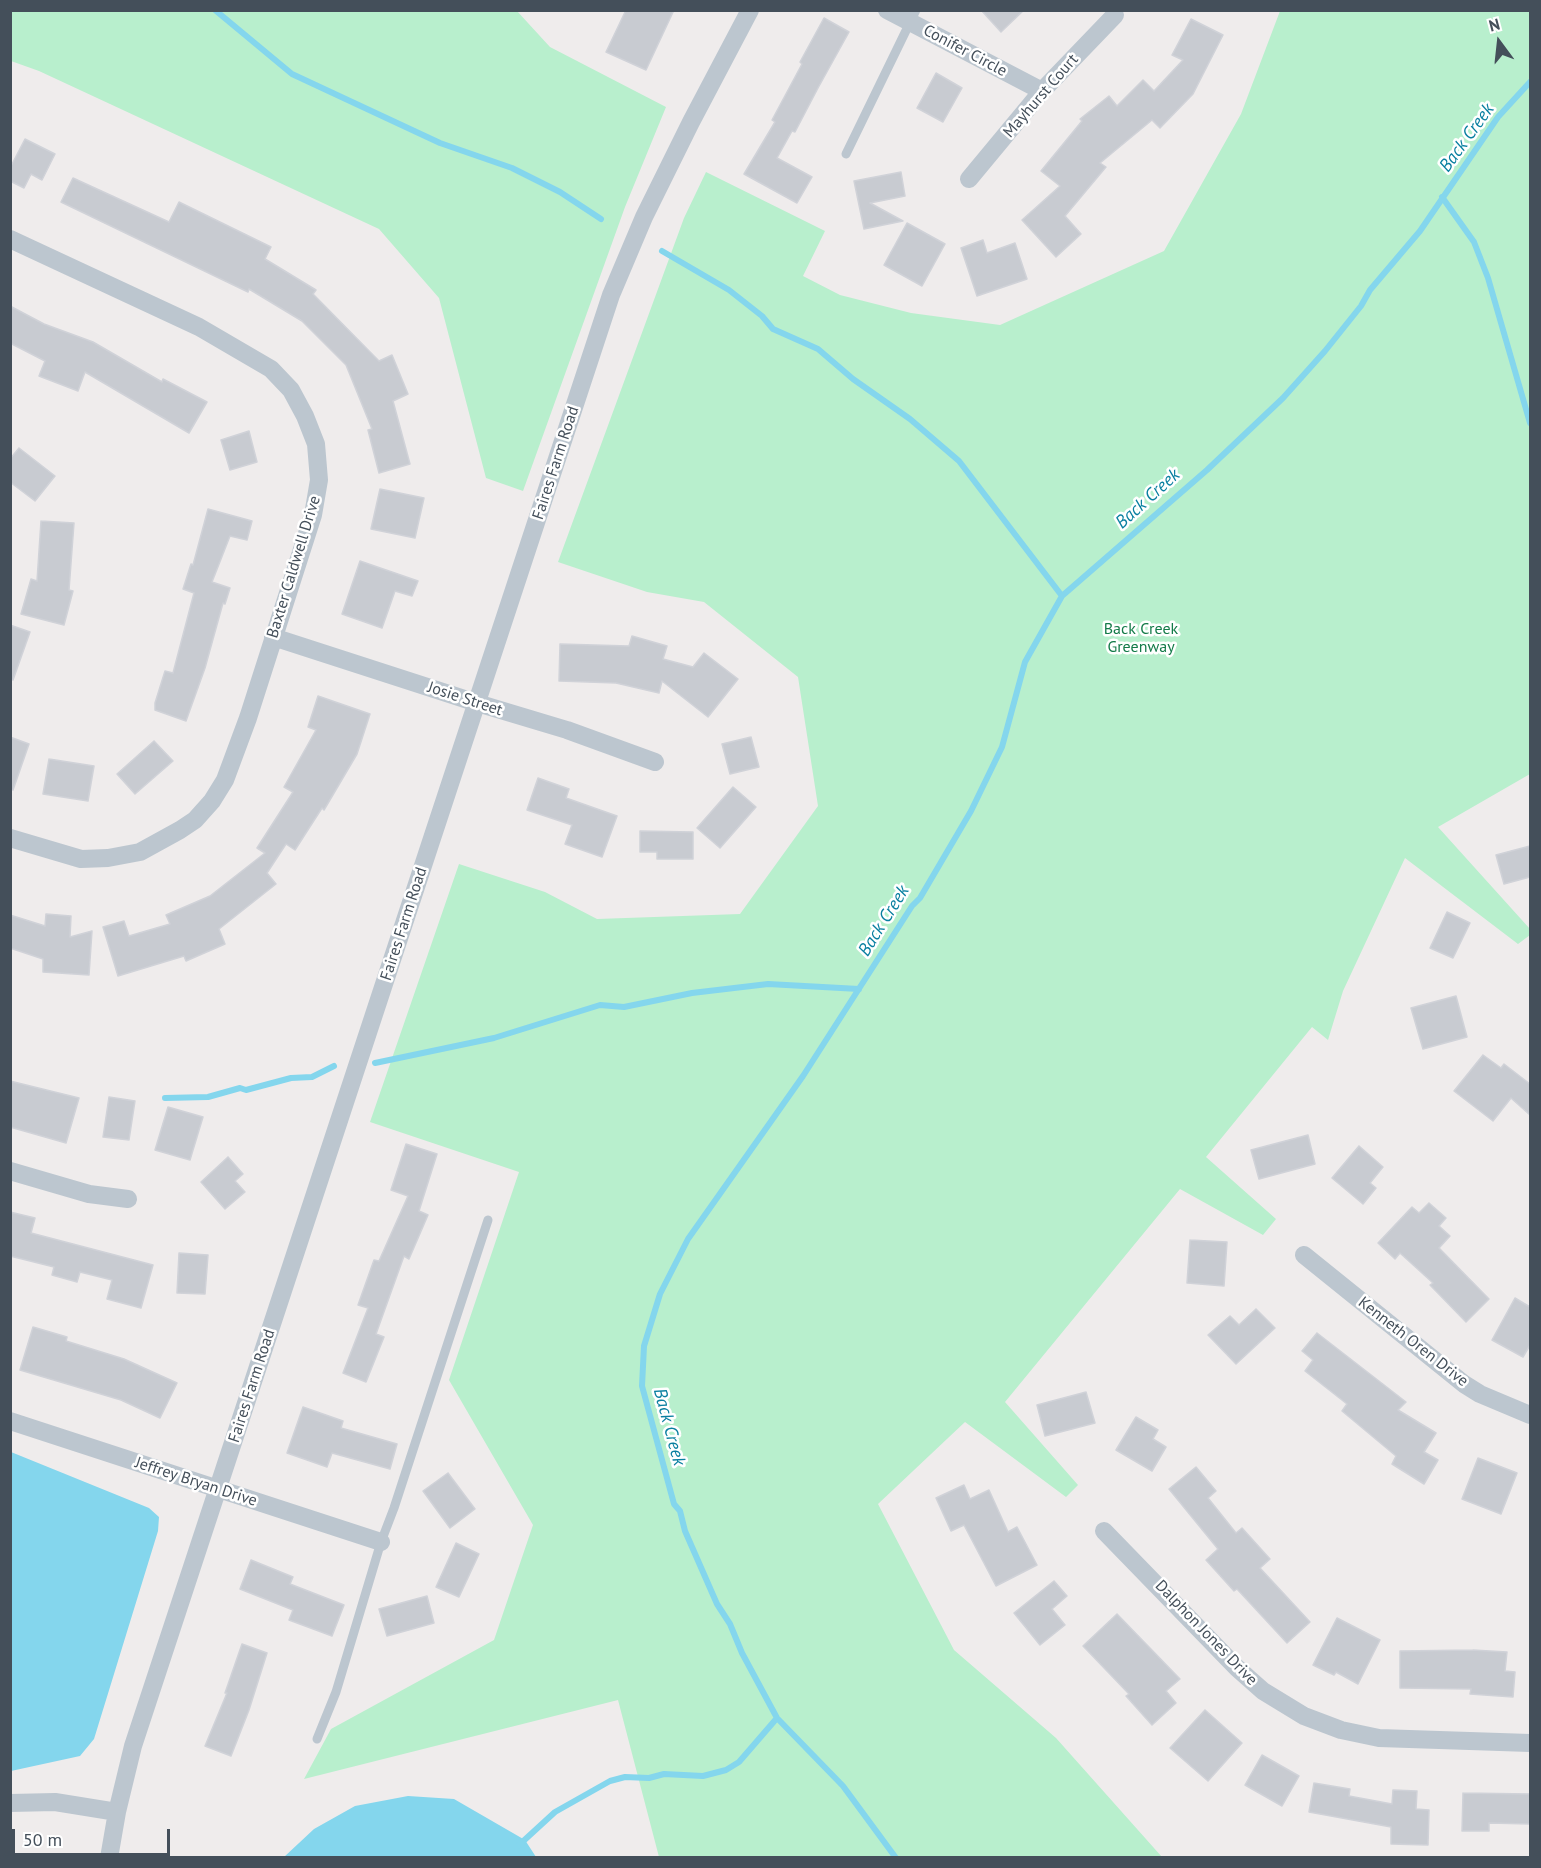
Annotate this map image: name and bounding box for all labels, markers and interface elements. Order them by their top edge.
north arrow [1469,12,1529,72]
text: N [1487,14,1502,36]
street label: Conifer Circle [920,21,1010,81]
street label: Mayhurst Court [1000,50,1082,142]
water label: Back Creek [1435,100,1499,176]
street label: Faires Farm Road [529,404,583,522]
water label: Back Creek [1111,465,1185,533]
street label: Baxter Caldwell Drive [263,493,325,641]
park label: Back Creek Greenway [1104,619,1178,657]
street label: Josie Street [425,678,505,720]
street label: Faires Farm Road [377,865,431,983]
water label: Back Creek [854,882,914,960]
street label: Kenneth Oren Drive [1354,1293,1472,1391]
street label: Faires Farm Road [225,1327,279,1445]
water label: Back Creek [648,1386,690,1468]
street label: Jeffrey Bryan Drive [133,1453,259,1511]
street label: Dalphon Jones Drive [1151,1576,1261,1690]
scale bar [15,1817,172,1855]
text: 50 m [23,1828,62,1851]

